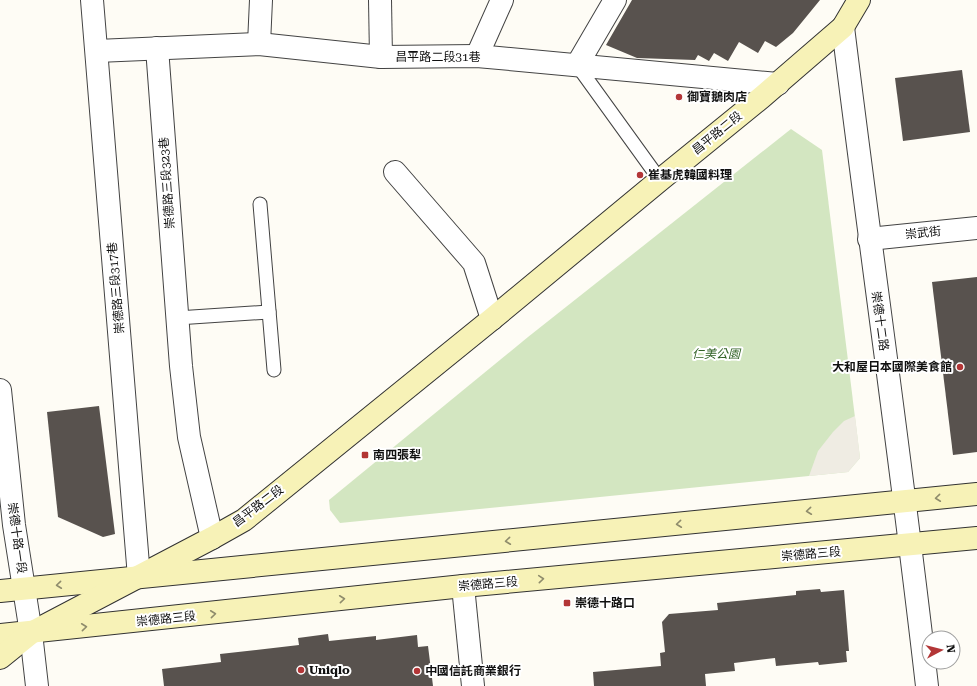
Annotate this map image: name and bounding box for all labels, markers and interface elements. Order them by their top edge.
street label: 昌平路二段31巷 [395,50,481,64]
place label: 御寶鵝肉店 [687,90,747,104]
marker: 御寶鵝肉店 [674,92,684,102]
street label: 昌平路二段 [689,109,745,157]
street label: 崇德路三段323巷 [157,137,177,229]
place label: 崔基虎韓國料理 [648,168,732,182]
marker: 崔基虎韓國料理 [635,170,645,180]
street label: 崇武街 [904,224,942,242]
street label: 崇德路三段317巷 [105,241,127,335]
street label: 崇德十二路 [869,290,891,352]
park label: 仁美公園 [692,347,742,361]
place label: 大和屋日本國際美食館 [832,360,952,374]
marker: 大和屋日本國際美食館 [955,362,965,372]
place label: 南四張犁 [373,448,421,462]
marker: 南四張犁 [360,450,370,460]
street label: 昌平路二段 [230,482,286,530]
one-way arrow [935,493,941,502]
street label: 崇德十路一段 [5,501,29,575]
one-way arrow [806,507,812,516]
one-way arrow [676,519,683,528]
one-way arrow [505,536,511,545]
street label: 崇德路三段 [780,544,842,564]
street label: 崇德路三段 [457,574,519,594]
one-way arrow [538,575,544,584]
one-way arrow [56,581,62,590]
one-way arrow [339,595,345,604]
place label: 崇德十路口 [575,596,635,610]
marker: 崇德十路口 [562,598,572,608]
street label: 崇德路三段 [135,609,197,629]
one-way arrow [210,609,216,618]
one-way arrow [81,623,87,632]
north arrow [921,630,961,670]
text: N [943,644,957,654]
place label: Uniqlo [309,663,350,677]
place label: 中國信託商業銀行 [425,664,521,678]
marker: Uniqlo [296,665,306,675]
marker: 中國信託商業銀行 [412,666,422,676]

